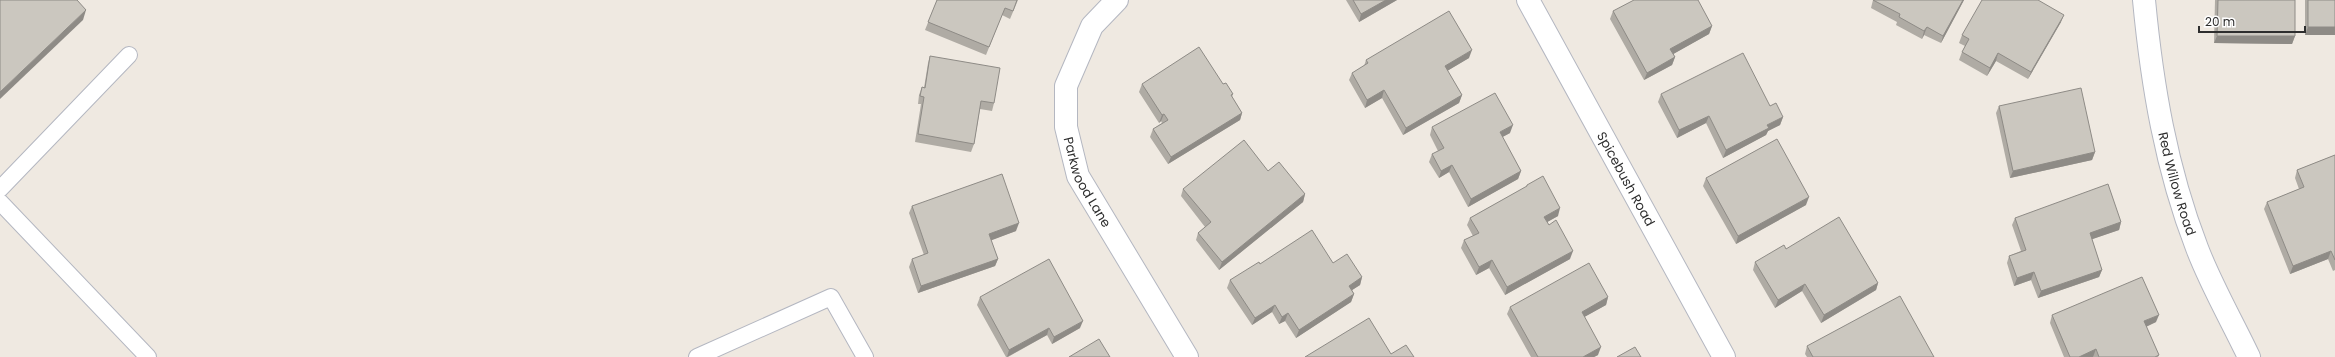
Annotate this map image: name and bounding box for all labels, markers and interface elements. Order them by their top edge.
scale bar [2199,8,2305,34]
text: 20 m [2205,13,2235,30]
street label: Spicebush Road [1593,128,1660,229]
street label: Red Willow Road [2154,130,2201,238]
street label: Parkwood Lane [1059,135,1116,231]

